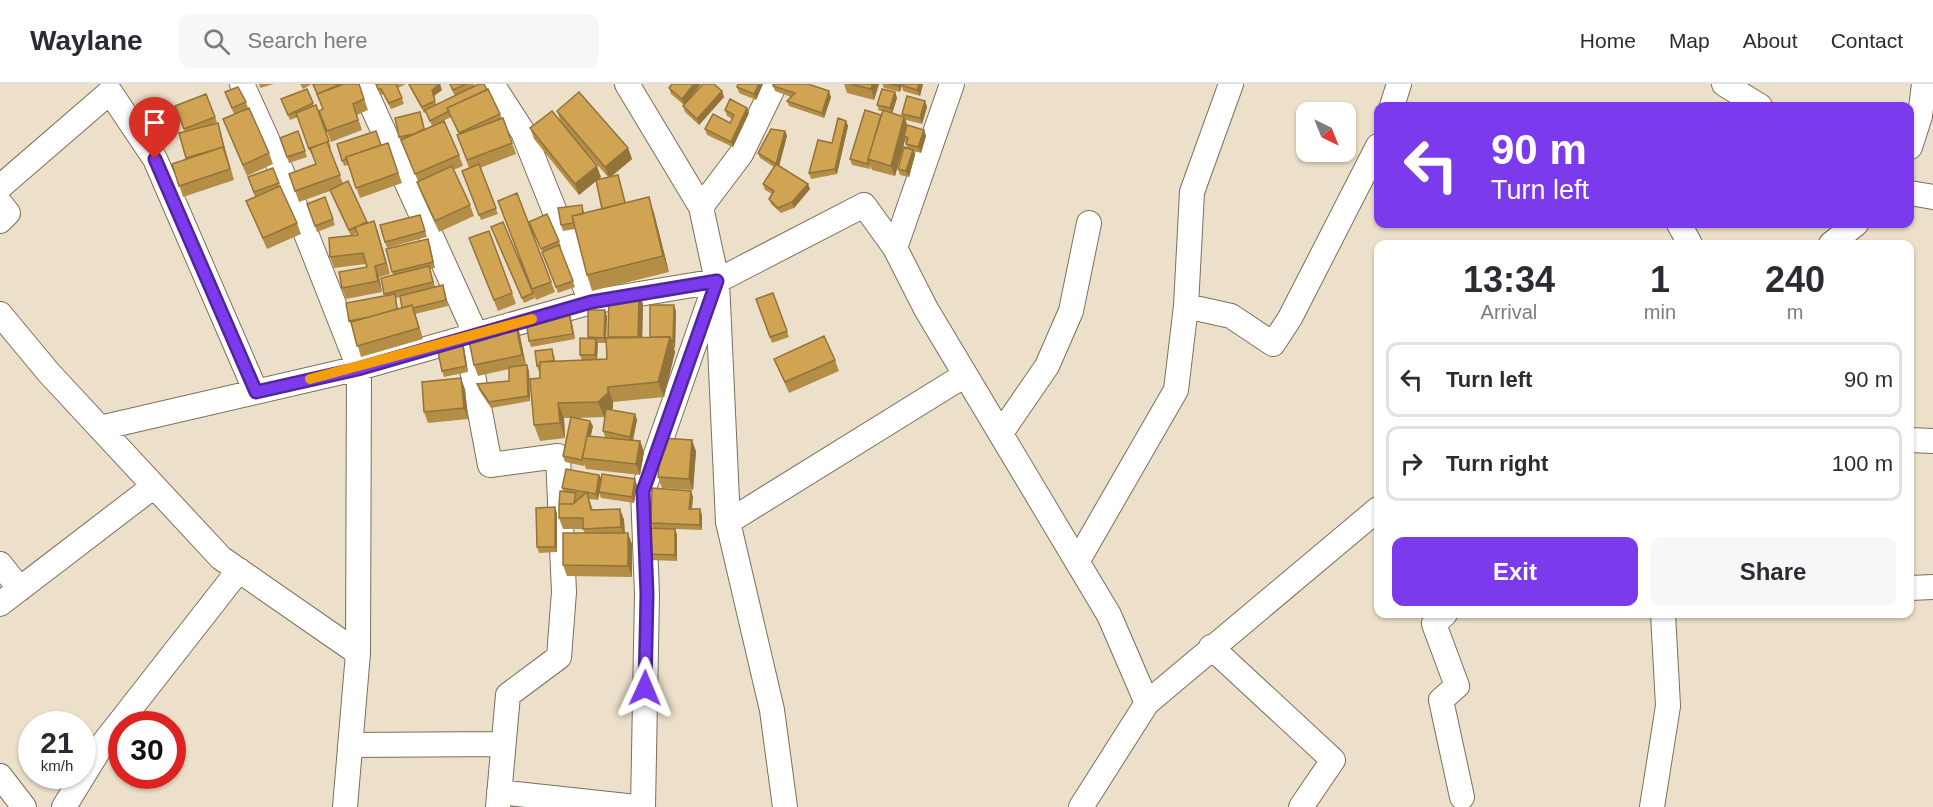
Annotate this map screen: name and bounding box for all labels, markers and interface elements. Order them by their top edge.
search box [179,14,599,68]
text: Waylane [30,25,143,56]
icon: search [200,25,233,58]
text: Search here [248,28,367,53]
text: Home [1580,29,1636,52]
text: Map [1669,29,1710,52]
text: About [1743,29,1798,52]
text: Contact [1831,29,1903,52]
pin [129,97,180,159]
north arrow [1296,102,1356,162]
map controls [1296,102,1356,162]
icon: arrive [138,106,171,139]
icon: left [1392,126,1470,204]
text: 90 m [1491,126,1587,173]
text: Turn left [1491,175,1589,205]
text: 13:34 [1463,259,1555,300]
text: 1 [1650,259,1670,300]
text: 240 [1765,259,1825,300]
text: Arrival [1481,301,1537,323]
text: min [1644,301,1676,323]
text: m [1787,301,1803,323]
icon: left [1395,363,1428,396]
text: Turn left [1446,367,1532,392]
text: 90 m [1844,367,1893,392]
icon: right [1395,447,1428,480]
text: Turn right [1446,451,1548,476]
text: 100 m [1832,451,1893,476]
button: Exit [1392,537,1638,606]
button: Share [1650,537,1896,606]
position arrow [613,656,677,720]
speed limit sign: 30 [108,711,186,789]
text: 21 [40,726,74,759]
text: km/h [41,757,73,774]

